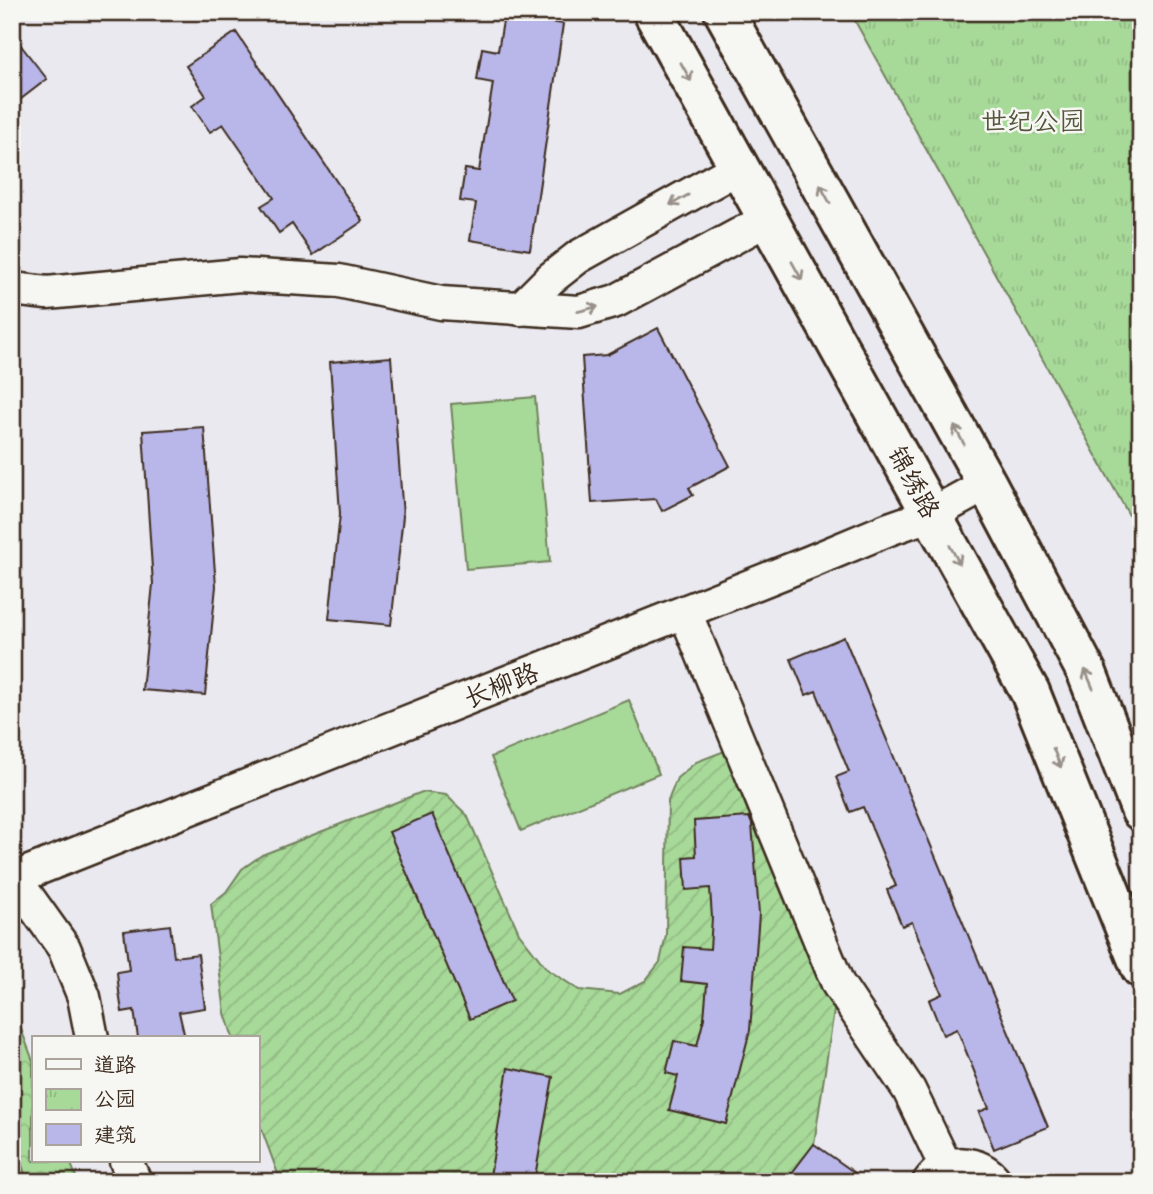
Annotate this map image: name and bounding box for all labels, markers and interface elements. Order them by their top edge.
one-way arrow [680,61,693,82]
park label: 世纪公园 [981,98,1085,144]
one-way arrow [818,184,832,204]
one-way arrow [670,193,690,207]
one-way arrow [790,260,804,280]
one-way arrow [576,302,599,315]
one-way arrow [952,425,965,446]
street label: 锦绣路 [875,437,953,527]
one-way arrow [949,544,962,565]
street label: 长柳路 [456,649,546,721]
one-way arrow [1082,669,1095,690]
one-way arrow [1051,747,1064,768]
legend [32,1036,259,1162]
text: 道路 [94,1046,136,1084]
text: 公园 [94,1080,136,1118]
text: 建筑 [94,1116,136,1154]

